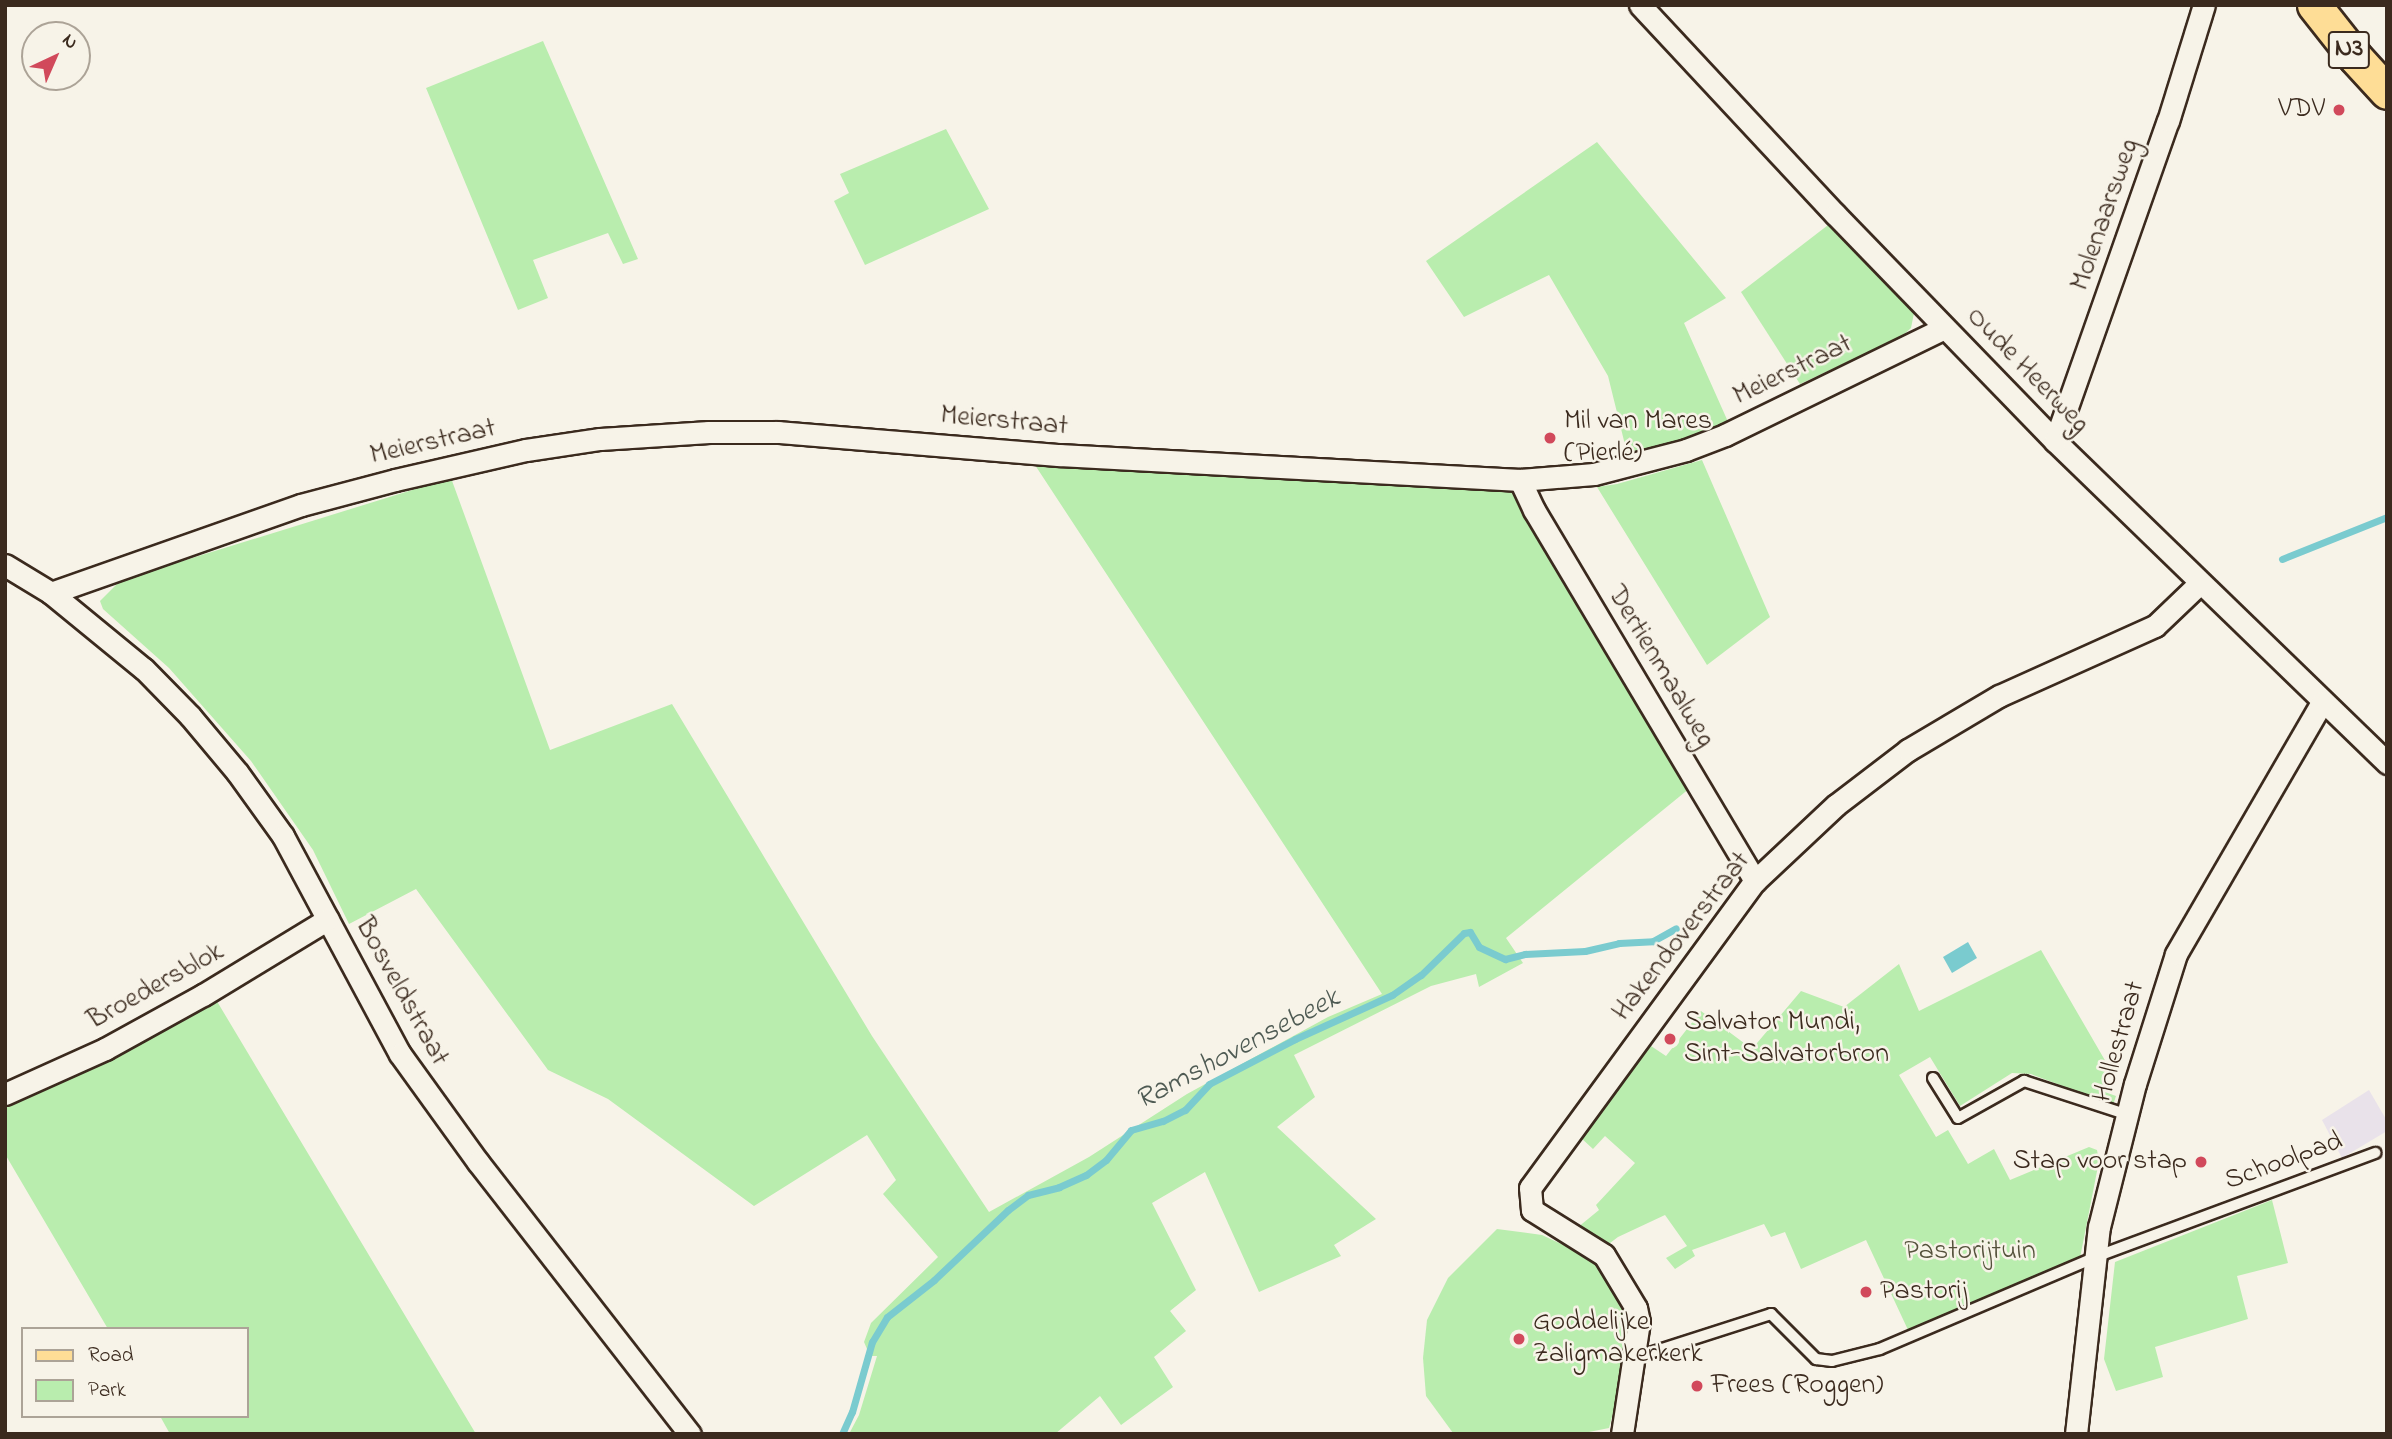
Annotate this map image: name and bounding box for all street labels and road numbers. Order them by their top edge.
road number: N3 [2326,28,2372,72]
street label: Molenaarsweg [2064,135,2148,295]
street label: Oude Heerweg [1958,301,2096,441]
street label: Meierstraat [1728,328,1858,414]
street label: Meierstraat [939,400,1069,444]
street label: Meierstraat [367,412,499,474]
street label: Dertienmaalweg [1599,580,1721,754]
street label: Hakendoverstraat [1606,846,1758,1028]
street label: Bosveldstraat [346,912,456,1072]
street label: Broedersblok [82,936,230,1038]
street label: Hollestraat [2087,978,2153,1106]
street label: Schoolpad [2221,1125,2347,1199]

